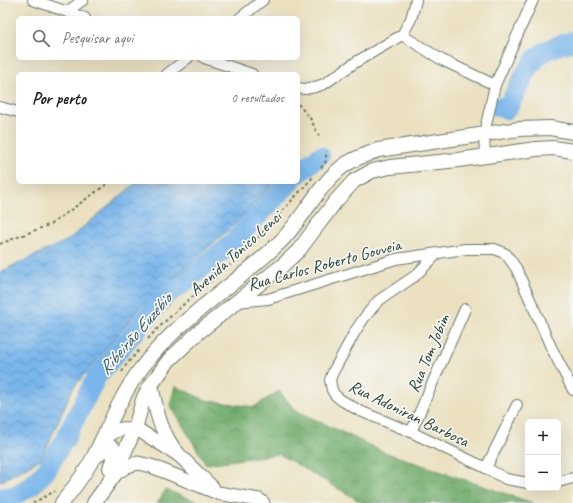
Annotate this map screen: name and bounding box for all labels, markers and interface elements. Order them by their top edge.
search box [16,16,300,60]
icon: search [30,27,52,49]
text: Pesquisar aqui [62,29,133,48]
text: Por perto [32,88,86,109]
text: 0 resultados [231,90,284,106]
street label: Avenida Tonico Lenci [185,205,287,300]
street label: Rua Carlos Roberto Gouveia [245,233,405,295]
water label: Ribeirão Euzébio [94,286,179,379]
street label: Rua Tom Jobim [403,310,455,396]
street label: Rua Adoniran Barbosa [346,375,473,452]
map controls [525,419,561,491]
button: + [525,419,561,455]
button: − [525,455,561,491]

